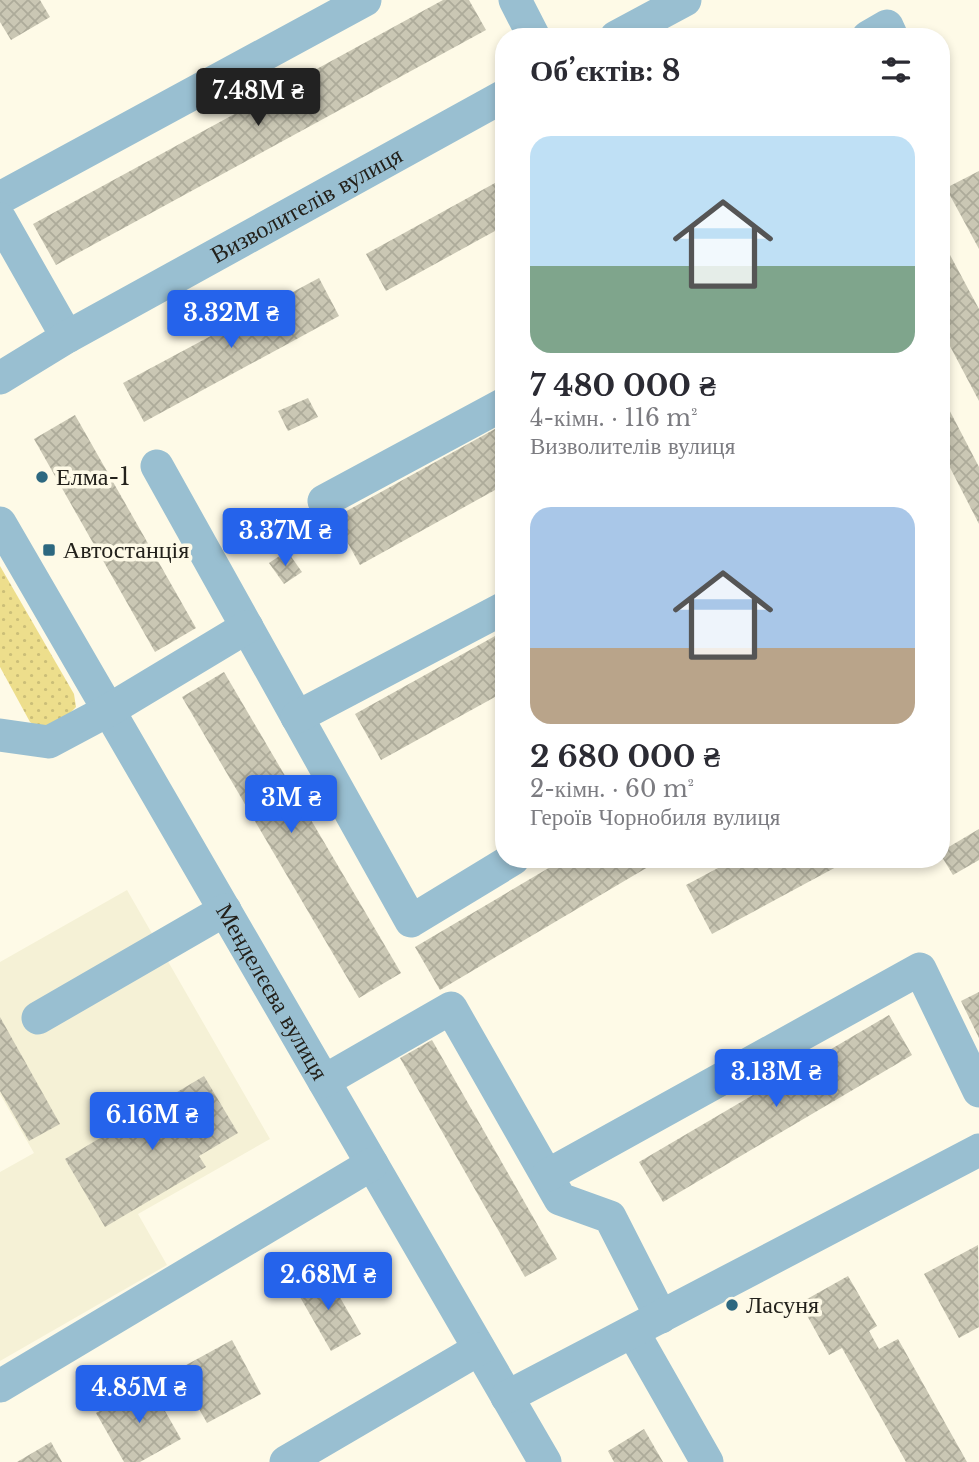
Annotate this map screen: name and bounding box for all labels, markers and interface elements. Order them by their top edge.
icon: filters [877,51,915,89]
text: Об’єктів: 8 [530,52,681,89]
pin: 7.48M ₴ [193,68,323,128]
text: 7.48M ₴ [212,77,304,105]
street label: Визволителів вулиця [205,140,407,269]
icon: home [660,181,786,307]
pin: 3.32M ₴ [166,290,296,350]
text: 3.32M ₴ [183,299,279,327]
text: 7 480 000 ₴ [530,367,716,404]
text: 4-кімн. · 116 m² [530,404,698,432]
text: Визволителів вулиця [530,432,735,460]
place label: Елма-1 [56,462,130,491]
marker: Елма-1 [34,469,50,485]
pin: 3.37M ₴ [220,508,350,568]
text: 3.37M ₴ [239,517,331,545]
place label: Автостанція [63,535,189,564]
marker: Автостанція [41,542,57,558]
icon: home [660,552,786,678]
text: 2 680 000 ₴ [530,738,720,775]
text: 2-кімн. · 60 m² [530,775,694,803]
pin: 3M ₴ [250,776,332,835]
text: 3M ₴ [261,784,321,812]
text: Героїв Чорнобиля вулиця [530,803,780,831]
street label: Менделєєва вулиця [210,898,335,1085]
pin: 3.13M ₴ [711,1050,841,1109]
text: 3.13M ₴ [731,1058,821,1086]
pin: 6.16M ₴ [87,1092,217,1152]
text: 6.16M ₴ [106,1101,198,1129]
pin: 2.68M ₴ [263,1252,393,1312]
text: 2.68M ₴ [280,1261,376,1289]
place label: Ласуня [746,1290,819,1319]
marker: Ласуня [724,1297,740,1313]
pin: 4.85M ₴ [74,1366,204,1425]
text: 4.85M ₴ [92,1374,186,1402]

